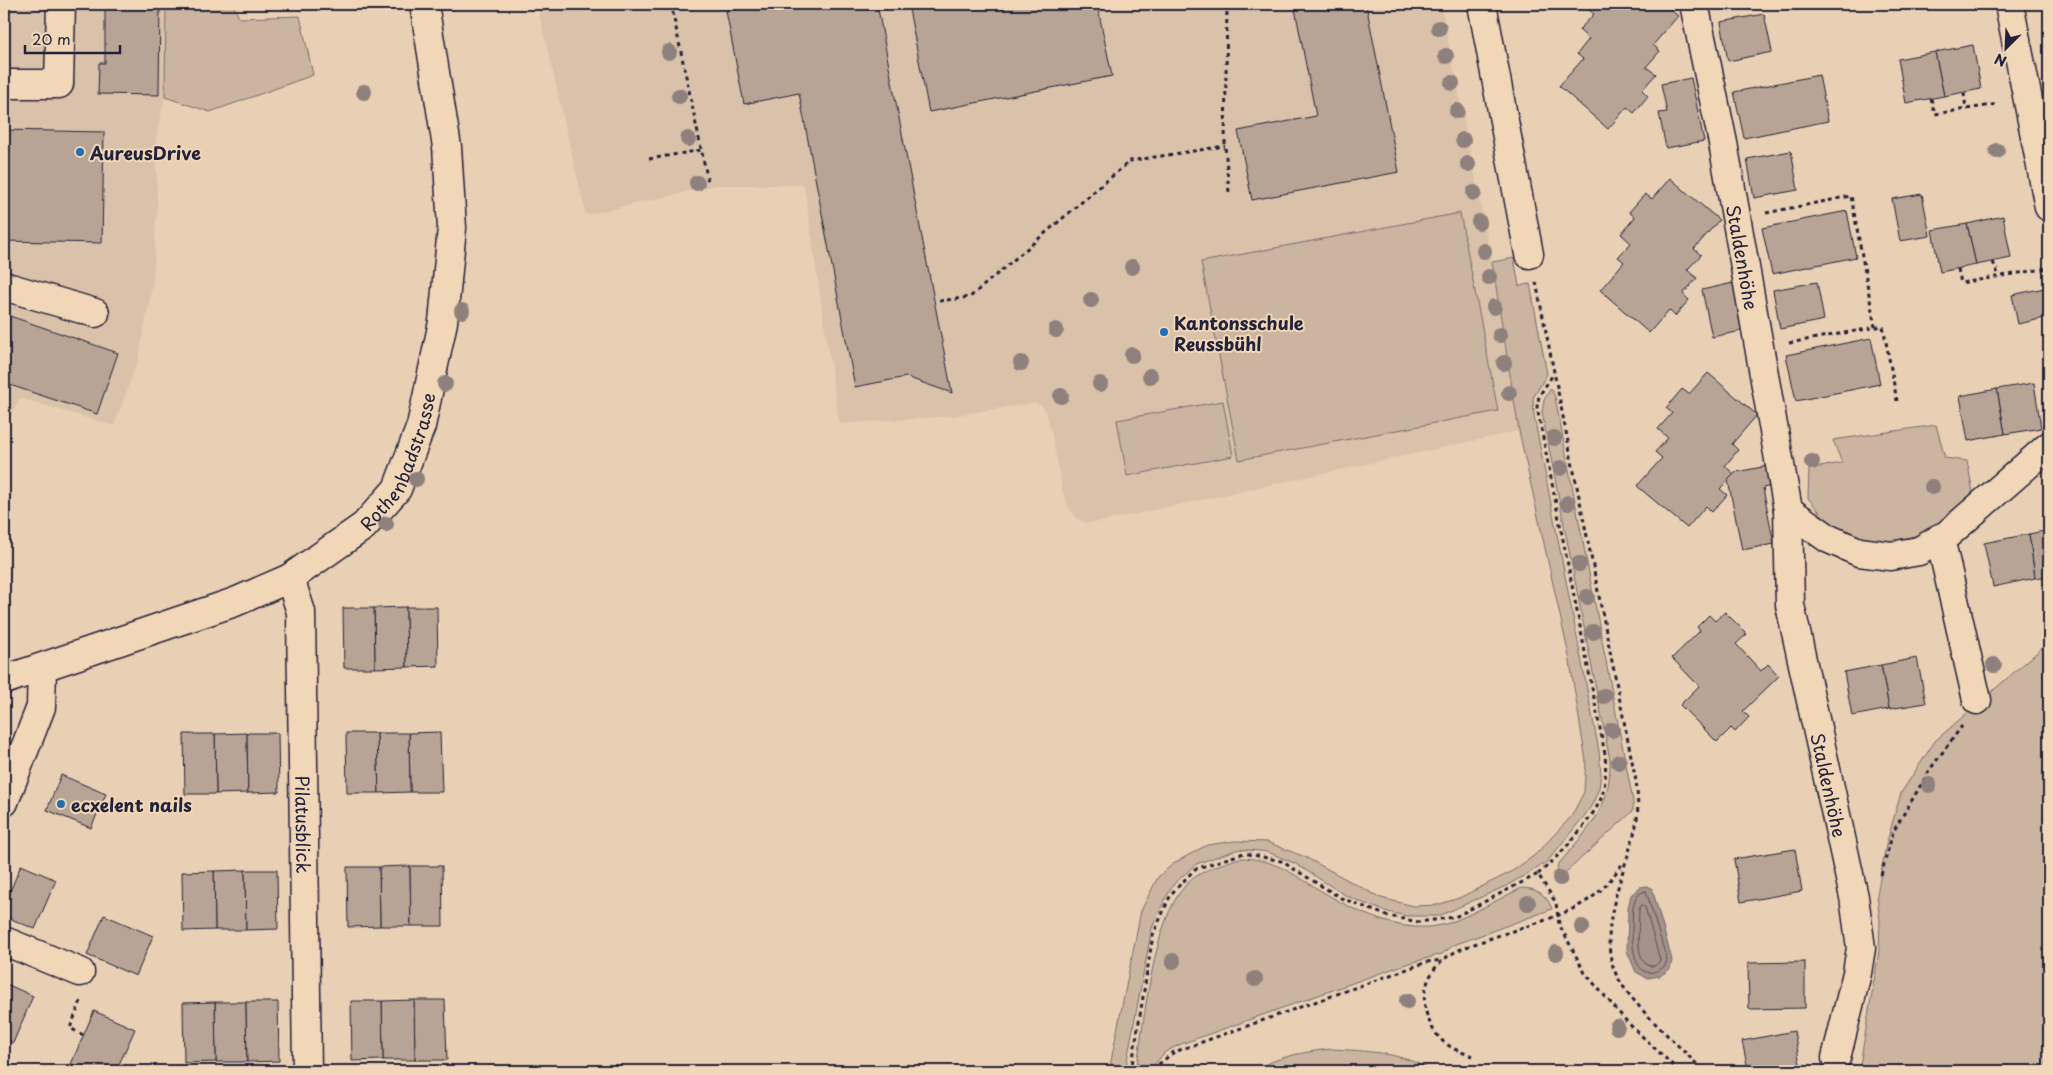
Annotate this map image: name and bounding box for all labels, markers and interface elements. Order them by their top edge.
scale bar [25,22,120,54]
north arrow [1980,22,2030,72]
text: 20 m [32,27,71,50]
text: N [1991,48,2010,72]
place label: AureusDrive [89,139,201,166]
marker: AureusDrive [74,146,86,158]
street label: Staldenhöhe [1721,203,1766,312]
place label: Kantonsschule Reussbühl [1174,309,1304,357]
marker: Kantonsschule Reussbühl [1158,326,1170,338]
street label: Rothenbadstrasse [353,390,441,536]
street label: Staldenhöhe [1805,730,1854,840]
street label: Pilatusblick [290,775,318,874]
place label: ecxelent nails [71,791,192,818]
marker: ecxelent nails [55,798,67,810]

